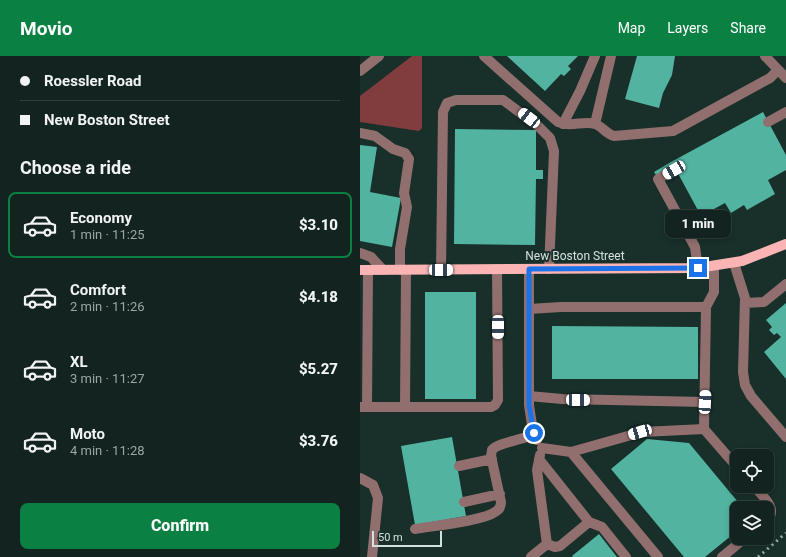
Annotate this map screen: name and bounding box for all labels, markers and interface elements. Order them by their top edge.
text: Movio [20,17,73,40]
text: Map [618,20,645,36]
text: Layers [667,20,708,36]
text: Share [730,20,766,36]
text: Roessler Road [44,72,141,90]
car [516,106,542,130]
text: New Boston Street [44,111,170,129]
text: Choose a ride [20,157,131,178]
car [661,159,687,181]
icon: car [22,207,58,243]
text: Economy [70,209,132,227]
callout: 1 min [665,210,731,238]
text: $3.10 [299,216,338,234]
text: 1 min [682,216,714,231]
text: 1 min · 11:25 [70,227,145,242]
street label: New Boston Street [525,249,625,263]
route end [689,259,707,277]
car [429,264,453,276]
icon: car [22,279,58,315]
text: Comfort [70,281,126,299]
text: $4.18 [299,288,338,306]
text: 2 min · 11:26 [70,299,145,314]
car [492,315,504,339]
icon: car [22,351,58,387]
text: XL [70,353,88,371]
text: $5.27 [299,360,338,378]
text: 3 min · 11:27 [70,371,145,386]
car [698,390,712,414]
car [566,394,590,406]
icon: car [22,423,58,459]
car [627,423,653,441]
route start [525,424,543,442]
text: Moto [70,425,105,443]
text: $3.76 [299,432,338,450]
text: 4 min · 11:28 [70,443,145,458]
map controls [730,449,774,545]
button: locate [730,449,774,493]
button: layers [730,501,774,545]
button: Confirm [20,503,340,549]
scale bar [372,529,442,548]
text: 50 m [378,531,403,544]

